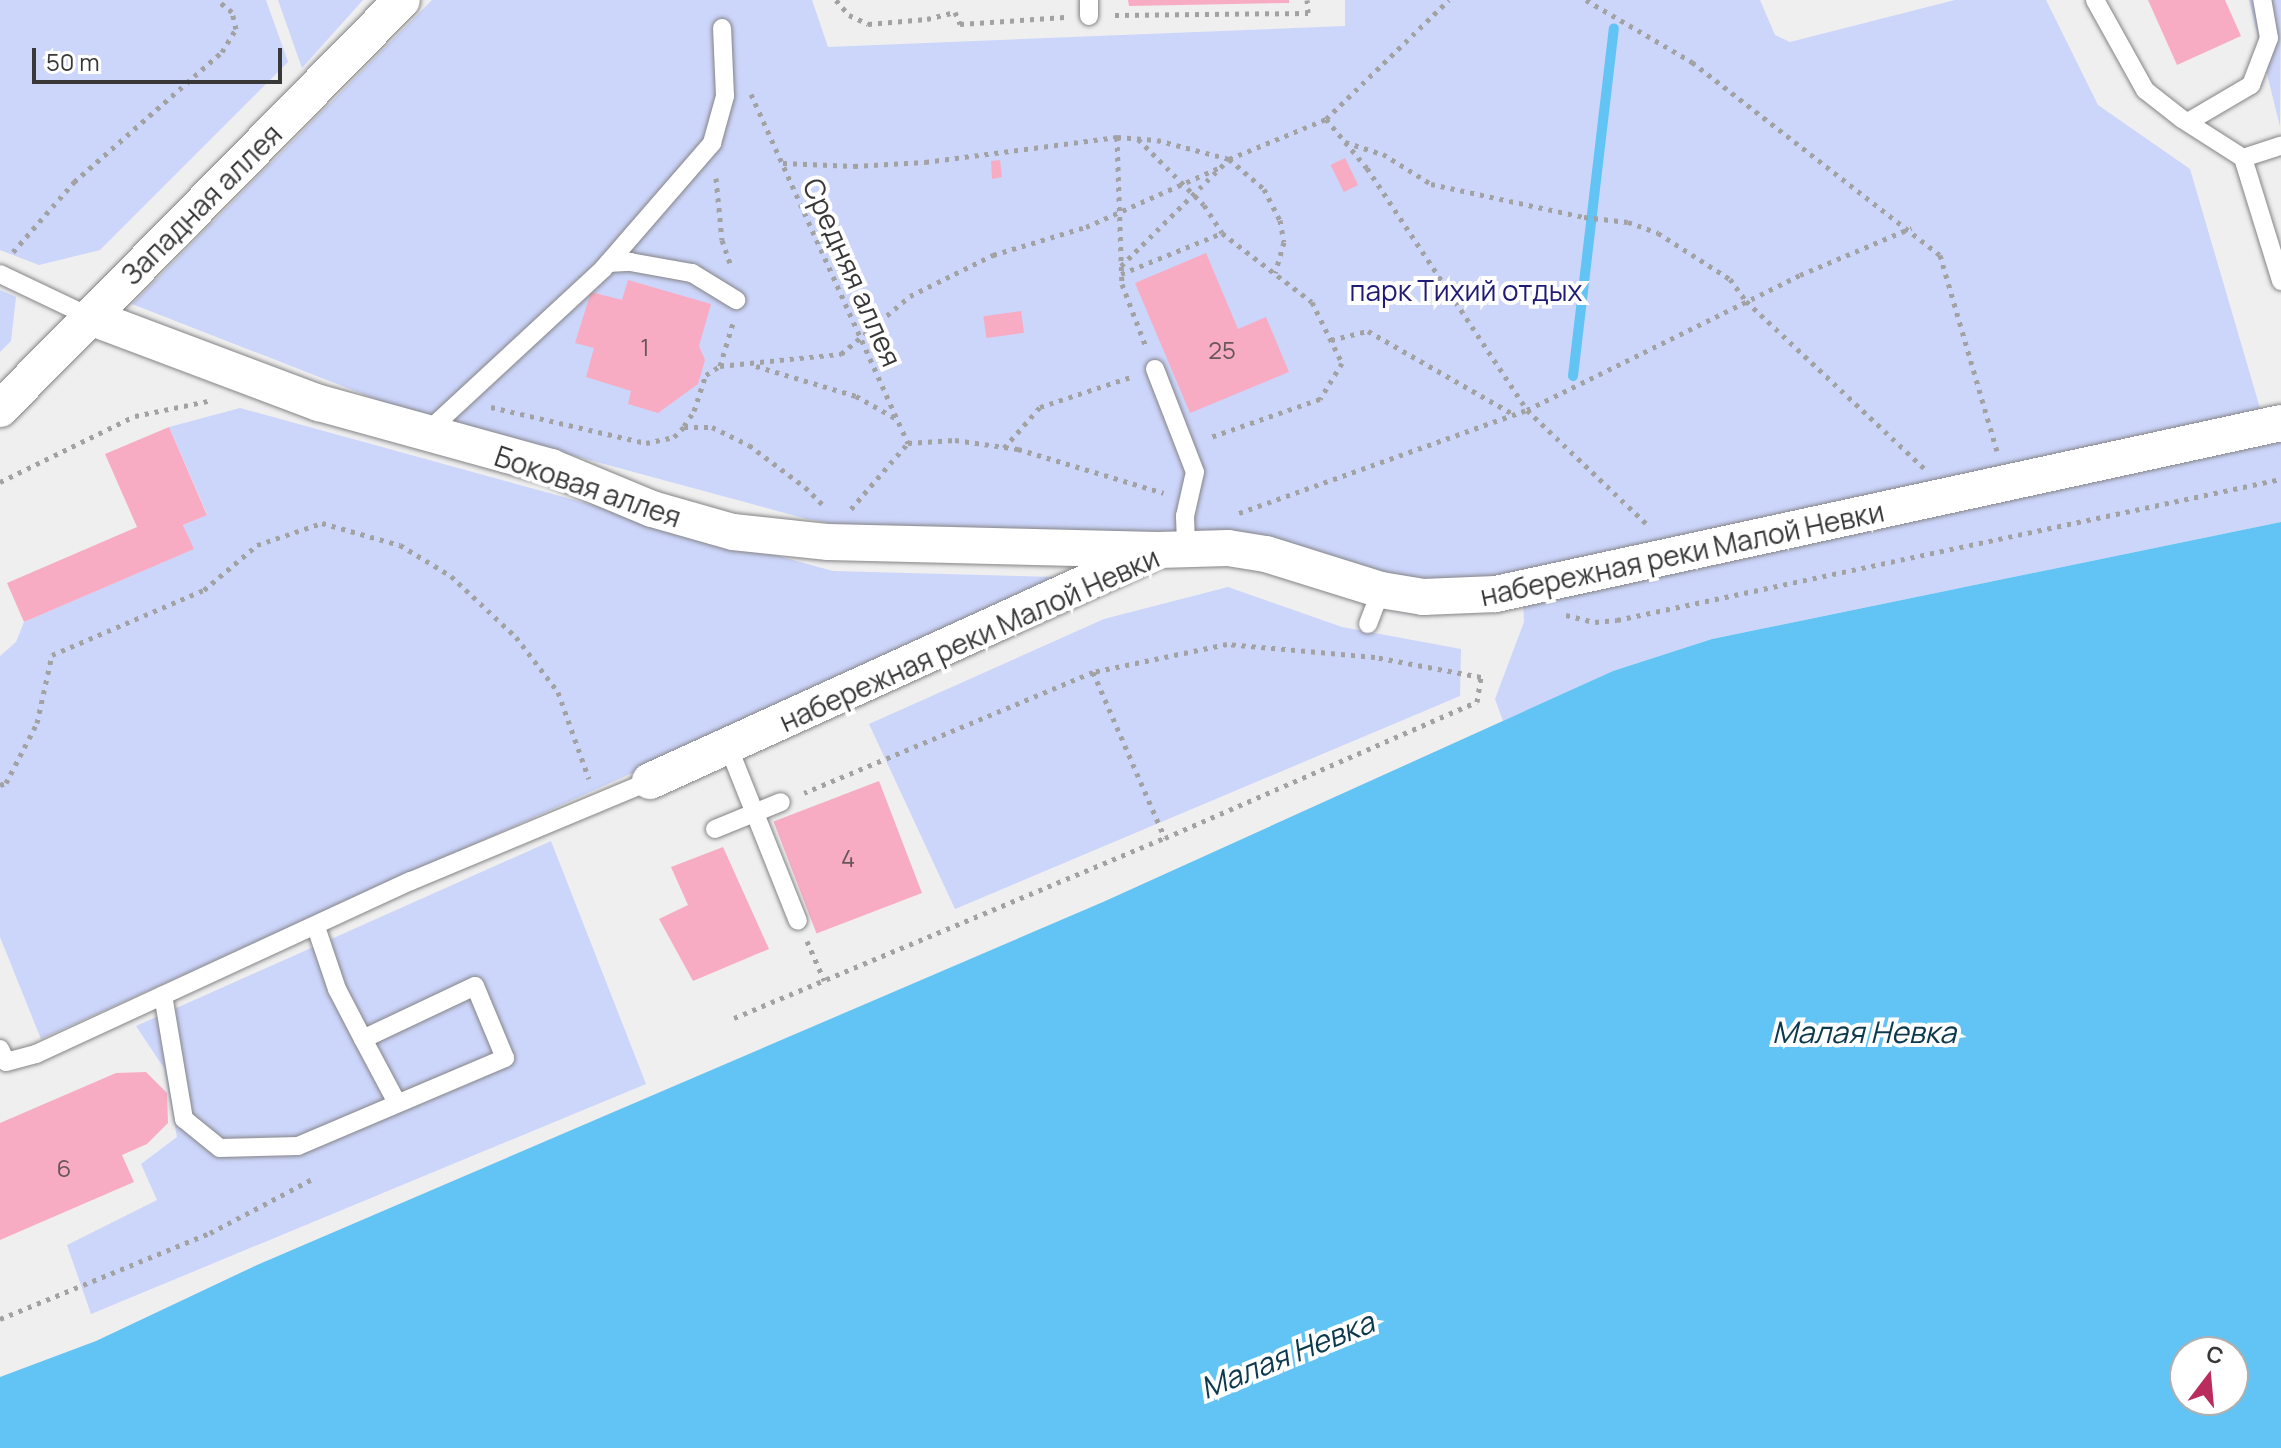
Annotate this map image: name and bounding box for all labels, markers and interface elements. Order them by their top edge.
scale bar [36,32,286,82]
text: 50 m [46,45,100,78]
street label: Западная аллея [114,117,288,291]
street label: Средняя аллея [797,173,909,371]
park label: парк Тихий отдых [1350,273,1582,307]
house number: 1 [640,333,650,361]
house number: 25 [1208,336,1236,364]
street label: Боковая аллея [491,438,685,534]
street label: набережная реки Малой Невки [1477,494,1887,612]
street label: набережная реки Малой Невки [774,540,1164,738]
house number: 4 [841,844,855,872]
water label: Малая Невка [1772,1014,1956,1050]
house number: 6 [57,1154,71,1182]
water label: Малая Невка [1195,1304,1379,1406]
north arrow [2169,1336,2249,1416]
text: С [2203,1338,2227,1372]

